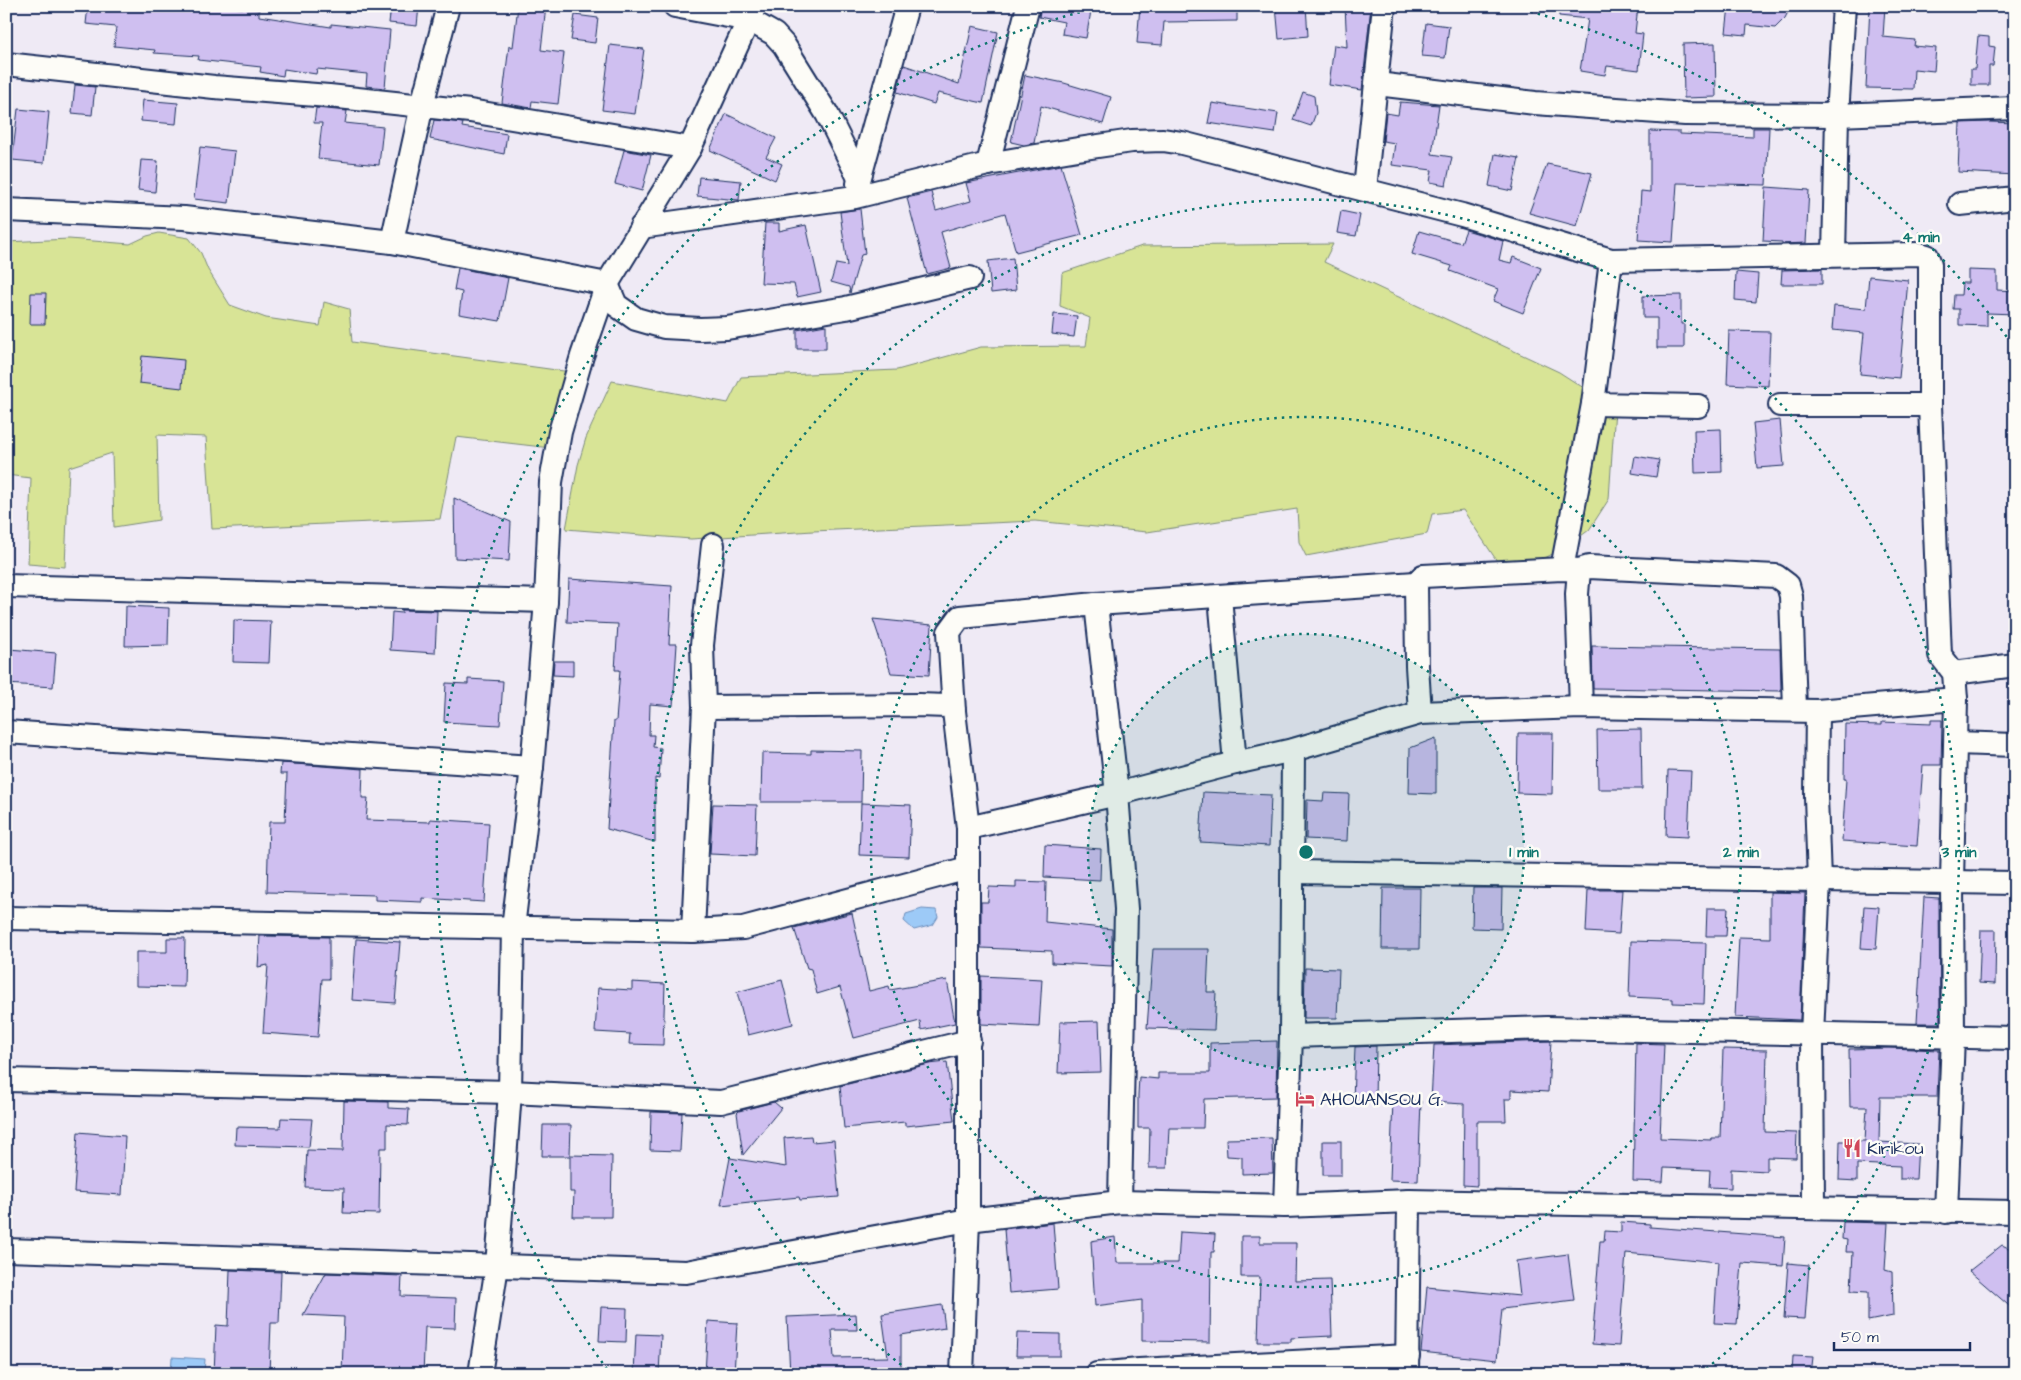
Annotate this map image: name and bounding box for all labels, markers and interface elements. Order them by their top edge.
text: 4 min [1902,227,1940,248]
text: 1 min [1509,842,1539,863]
text: 2 min [1722,842,1760,863]
text: 3 min [1940,842,1977,863]
centre of rings [1297,843,1315,861]
place label: AHOUANSOU G. [1320,1087,1443,1112]
hotel icon: AHOUANSOU G. [1294,1088,1316,1110]
place label: Kirikou [1867,1136,1924,1161]
restaurant icon: Kirikou [1841,1137,1863,1159]
scale bar [1834,1320,1970,1352]
text: 50 m [1841,1327,1879,1348]

